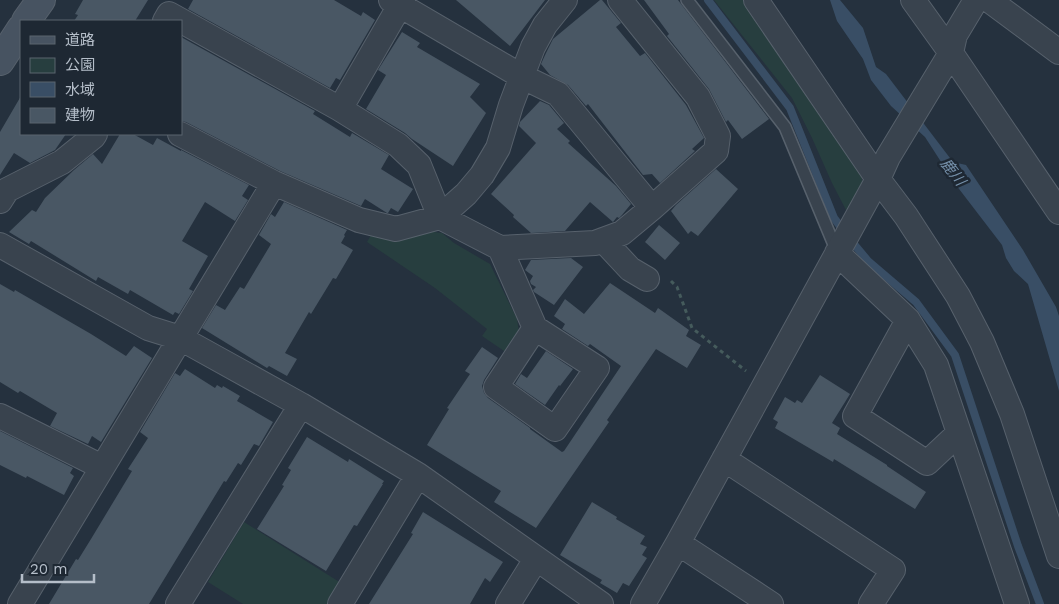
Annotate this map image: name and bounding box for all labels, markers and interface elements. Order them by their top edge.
legend [20,20,182,135]
text: 道路 [65,31,95,49]
text: 公園 [65,56,95,74]
text: 水域 [65,81,95,99]
text: 建物 [65,106,95,124]
water label: 鹿川 [937,155,971,191]
scale bar [22,552,95,584]
text: 20 m [30,560,68,578]

